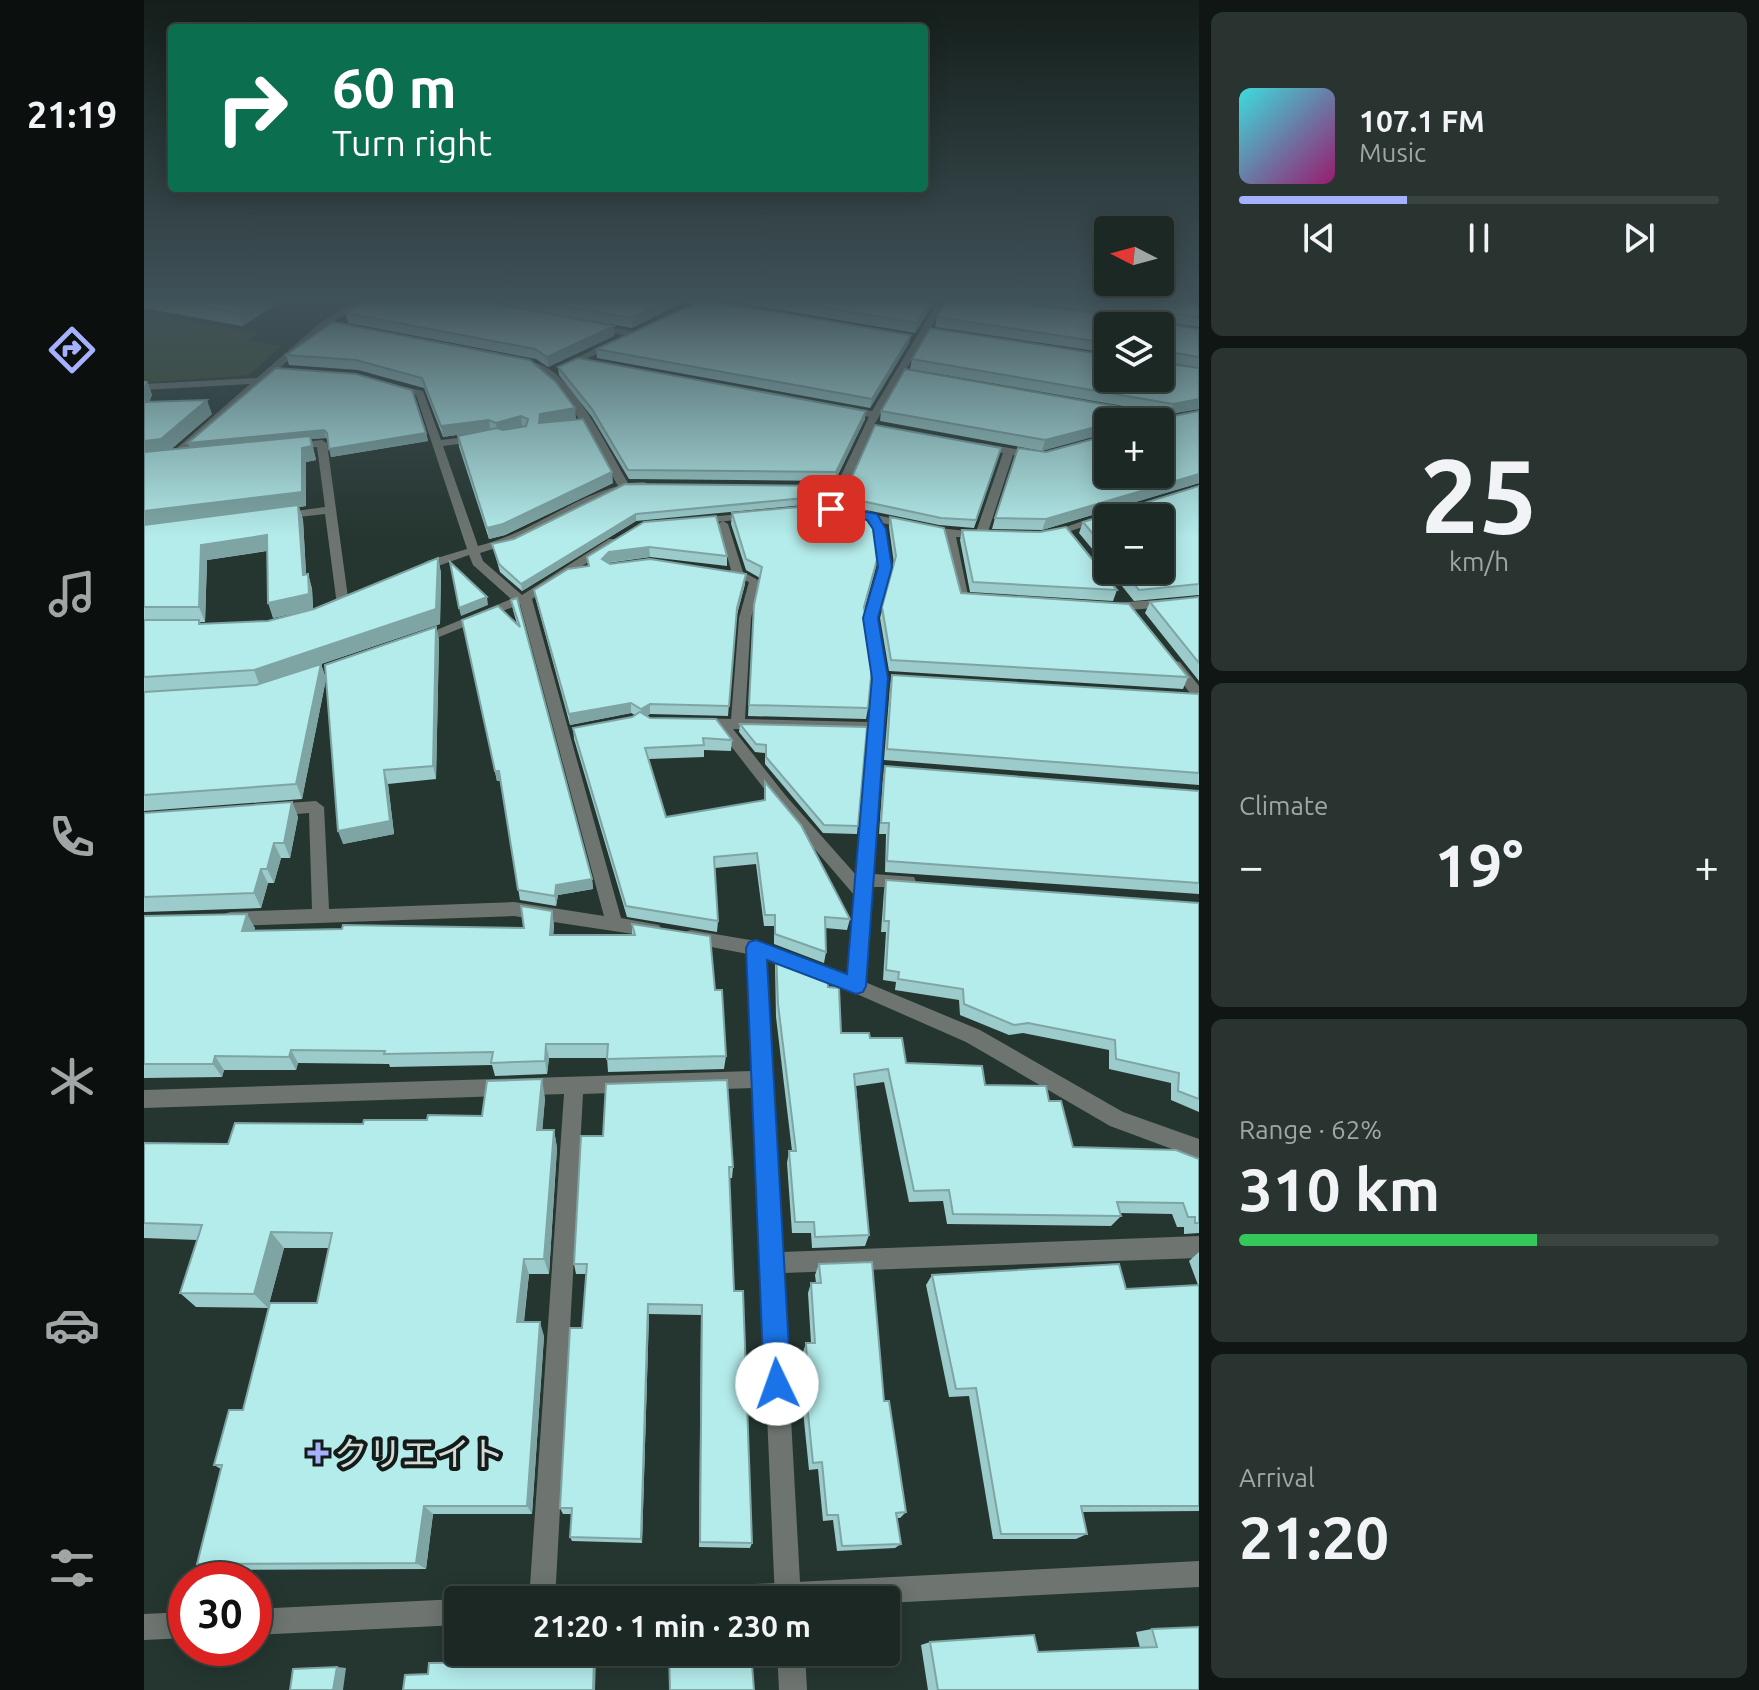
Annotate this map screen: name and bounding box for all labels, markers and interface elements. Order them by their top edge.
icon: right [200,56,304,160]
text: 60 m [332,56,457,119]
text: 21:19 [27,94,117,135]
text: 107.1 FM [1359,104,1485,138]
text: Turn right [332,122,492,163]
text: Music [1359,138,1426,167]
north arrow [1094,216,1174,296]
map controls [1094,216,1174,584]
icon: previous [1297,216,1341,260]
icon: pause [1457,216,1501,260]
icon: next [1617,216,1661,260]
button: layers [1094,312,1174,392]
icon: directions [44,322,100,378]
button: + [1094,408,1174,488]
text: 25 [1420,436,1538,553]
pin [797,475,865,543]
icon: arrive [809,487,853,531]
button: − [1094,504,1174,584]
text: km/h [1449,547,1509,576]
icon: music [44,566,100,622]
text: Climate [1239,791,1328,820]
icon: phone [44,809,100,865]
text: 19° [1435,831,1523,898]
text: − [1239,841,1264,890]
text: + [1694,841,1719,890]
icon: climate [44,1053,100,1109]
text: Range · 62% [1239,1115,1382,1144]
text: 310 km [1239,1155,1440,1222]
icon: car [44,1297,100,1353]
position arrow [735,1342,819,1426]
place label: クリエイト [334,1434,504,1472]
marker: クリエイト [309,1444,327,1462]
text: Arrival [1239,1463,1315,1492]
text: 21:20 [1239,1503,1389,1570]
icon: filters [44,1540,100,1596]
speed limit sign: 30 [168,1562,272,1666]
text: 21:20 · 1 min · 230 m [533,1609,811,1643]

